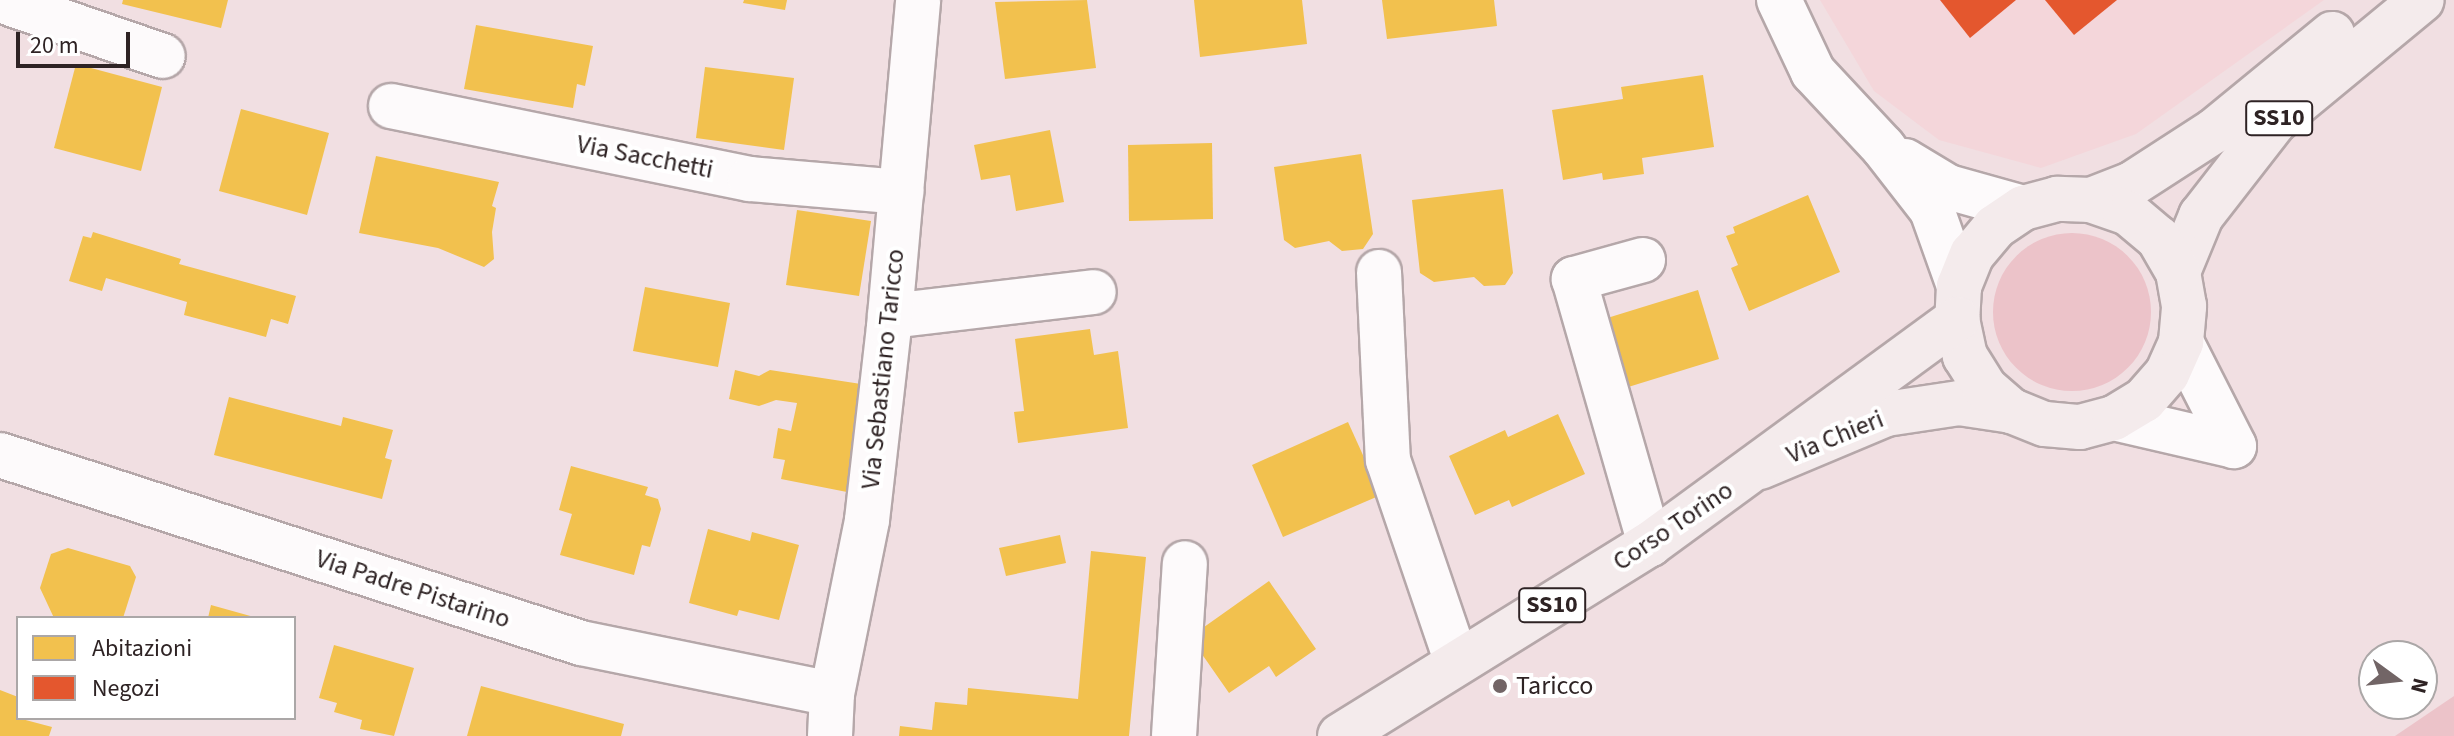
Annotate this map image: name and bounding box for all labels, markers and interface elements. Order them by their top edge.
scale bar [20,16,134,66]
text: 20 m [30,28,79,63]
road number: SS10 [2245,98,2313,138]
street label: Via Sacchetti [574,128,716,186]
street label: Via Sebastiano Taricco [855,247,911,491]
street label: Via Chieri [1782,403,1888,471]
street label: Corso Torino [1607,474,1739,578]
street label: Via Padre Pistarino [312,543,514,635]
road number: SS10 [1518,585,1586,625]
legend [16,616,296,720]
text: Abitazioni [92,631,192,666]
north arrow [2358,640,2438,720]
place label: Taricco [1516,670,1593,702]
text: Negozi [92,671,160,706]
text: N [2402,674,2437,697]
marker: Taricco [1491,677,1509,695]

